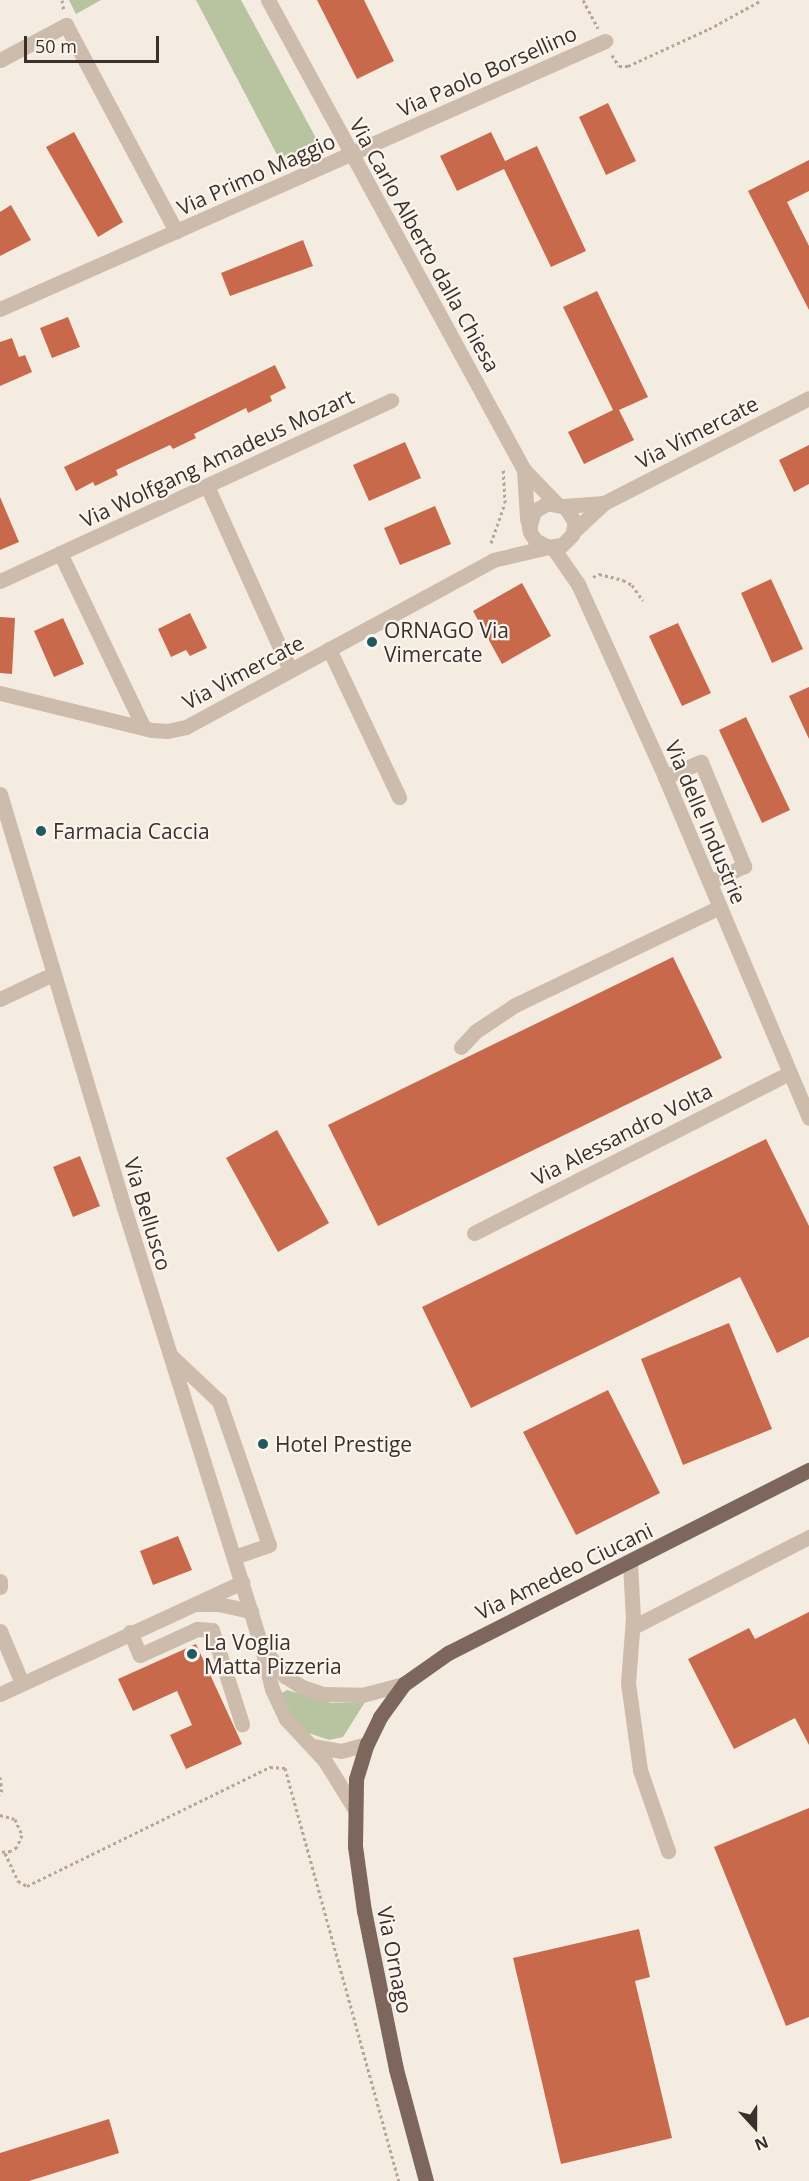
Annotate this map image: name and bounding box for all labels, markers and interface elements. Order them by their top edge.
street label: Via Paolo Borsellino [394,20,580,122]
scale bar [27,24,162,62]
text: 50 m [35,34,77,58]
street label: Via Carlo Alberto dalla Chiesa [345,114,505,376]
street label: Via Primo Maggio [173,128,339,220]
street label: Via Wolfgang Amadeus Mozart [76,383,358,533]
street label: Via Vimercate [632,390,762,474]
place label: ORNAGO Via Vimercate [384,617,509,667]
street label: Via Vimercate [178,630,308,714]
marker: ORNAGO Via Vimercate [365,635,379,649]
street label: Via delle Industrie [660,736,752,908]
place label: Farmacia Caccia [53,818,210,844]
marker: Farmacia Caccia [34,824,48,838]
street label: Via Alessandro Volta [528,1078,716,1190]
street label: Via Bellusco [119,1155,177,1273]
place label: Hotel Prestige [275,1431,412,1457]
marker: Hotel Prestige [256,1437,270,1451]
street label: Via Amedeo Ciucani [472,1517,656,1625]
place label: La Voglia Matta Pizzeria [204,1629,342,1679]
marker: La Voglia Matta Pizzeria [185,1647,199,1661]
street label: Via Ornago [372,1904,418,2016]
north arrow [725,2097,785,2157]
text: N [751,2131,771,2156]

